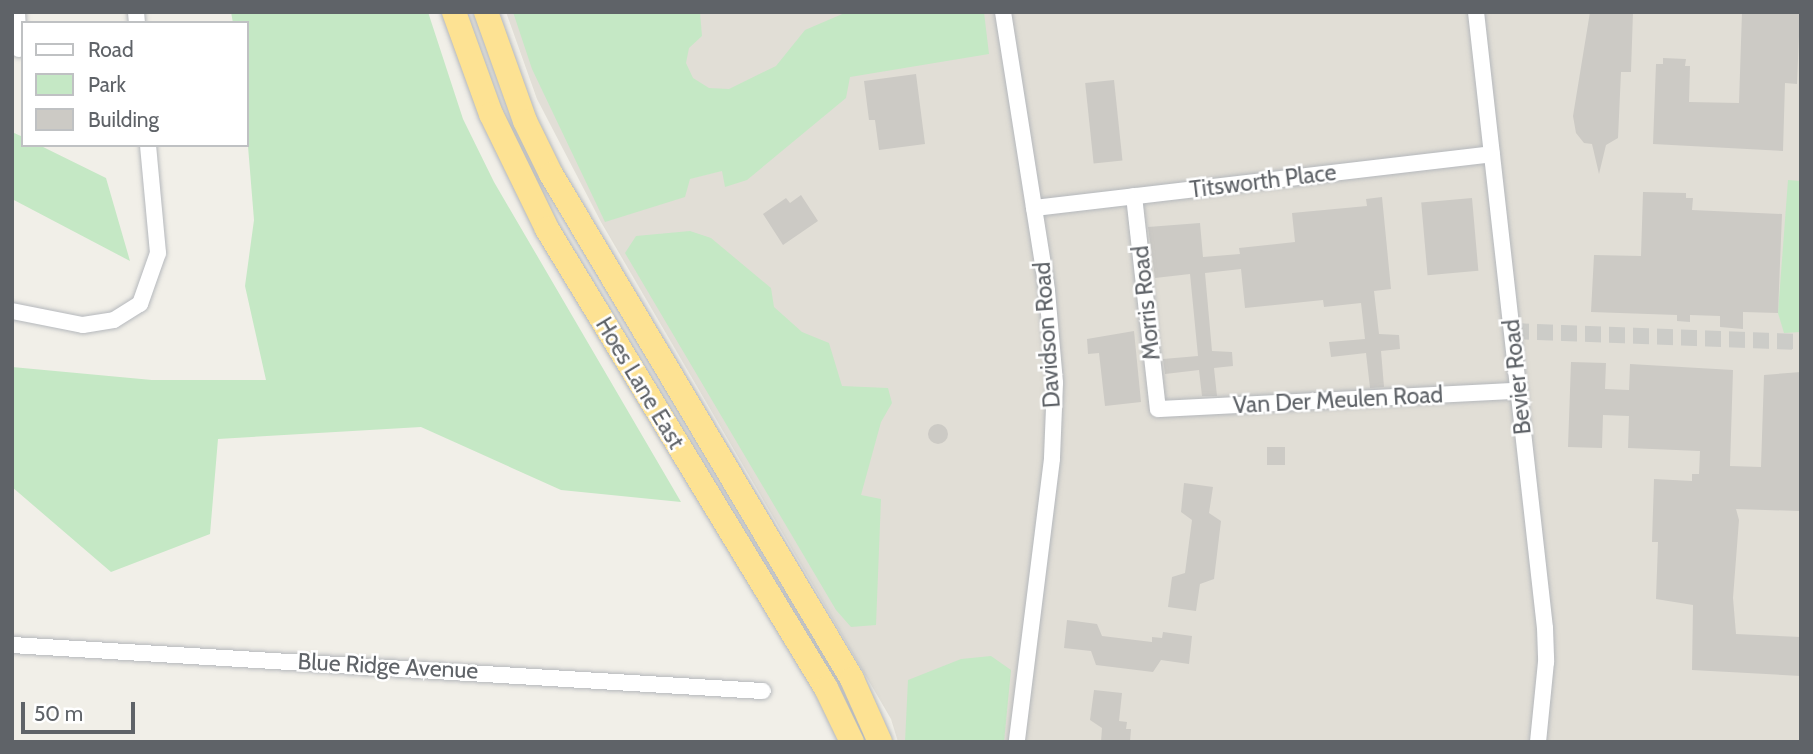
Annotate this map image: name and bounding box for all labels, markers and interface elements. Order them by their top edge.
legend [21,21,248,147]
text: Road [88,37,134,62]
text: Park [88,72,126,97]
text: Building [88,107,159,132]
street label: Titsworth Place [1188,158,1338,204]
street label: Morris Road [1126,244,1166,362]
street label: Davidson Road [1028,261,1066,409]
street label: Hoes Lane East [590,312,690,454]
street label: Bevier Road [1497,318,1537,436]
street label: Van Der Meulen Road [1232,381,1444,419]
street label: Blue Ridge Avenue [297,647,479,685]
scale bar [24,688,138,732]
text: 50 m [34,701,83,726]

